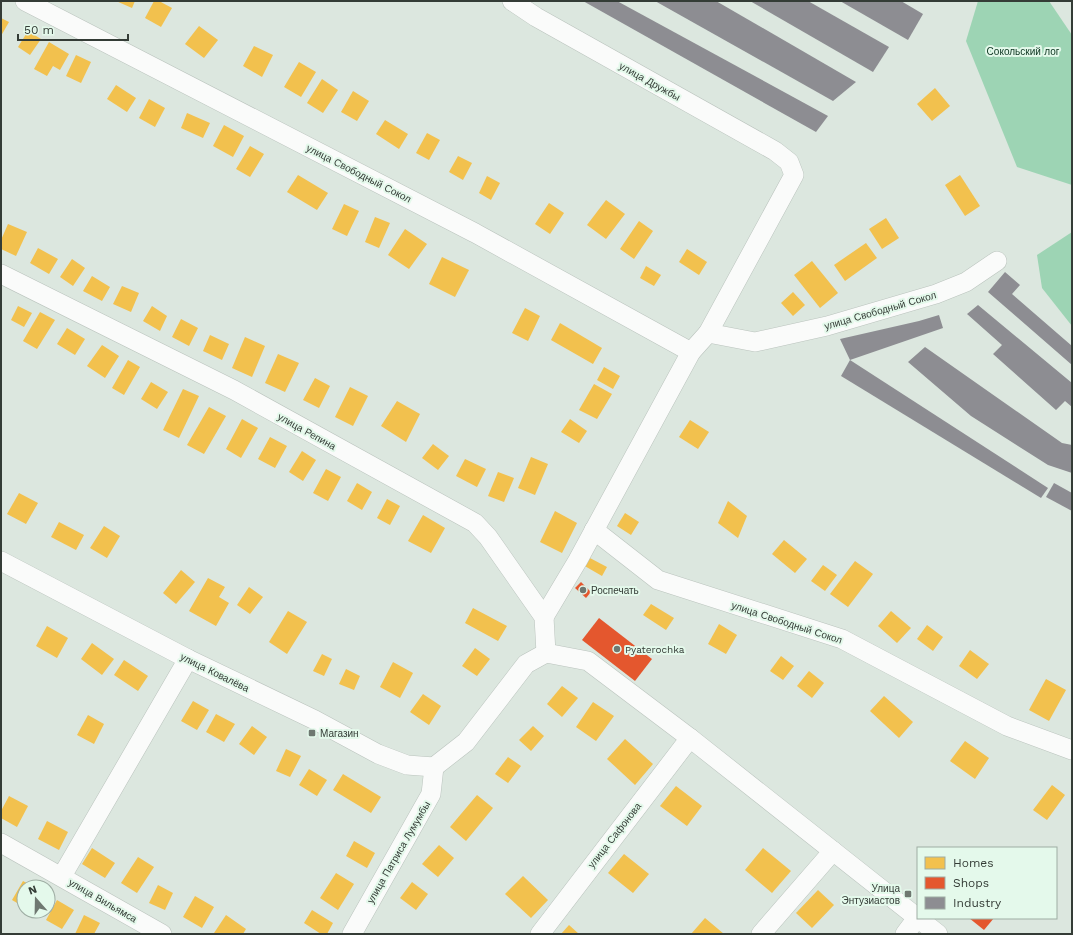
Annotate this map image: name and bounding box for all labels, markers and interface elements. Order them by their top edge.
scale bar [18,16,128,42]
text: 50 m [24,23,54,37]
park label: Сокольский лог [987,46,1060,57]
street label: улица Дружбы [617,60,682,103]
street label: улица Свободный Сокол [305,142,413,205]
street label: улица Свободный Сокол [823,289,938,332]
street label: улица Репина [276,411,338,452]
marker: Роспечать [578,585,588,595]
place label: Роспечать [591,585,639,596]
street label: улица Свободный Сокол [730,599,844,646]
marker: Pyaterochka [612,644,622,654]
place label: Pyaterochka [625,644,685,655]
street label: улица Ковалёва [179,651,251,694]
marker: Магазин [307,728,317,738]
place label: Магазин [320,728,359,739]
street label: улица Патриса Лумумбы [365,799,432,905]
street label: улица Сафонова [586,800,643,870]
legend [917,847,1057,919]
text: Homes [953,856,994,870]
street label: улица Вильямса [67,876,139,925]
text: Shops [953,876,989,890]
north arrow [16,879,56,919]
text: N [27,883,39,898]
place label: Улица Энтузиастов [842,883,900,906]
marker: Улица Энтузиастов [903,889,913,899]
text: Industry [953,896,1002,910]

